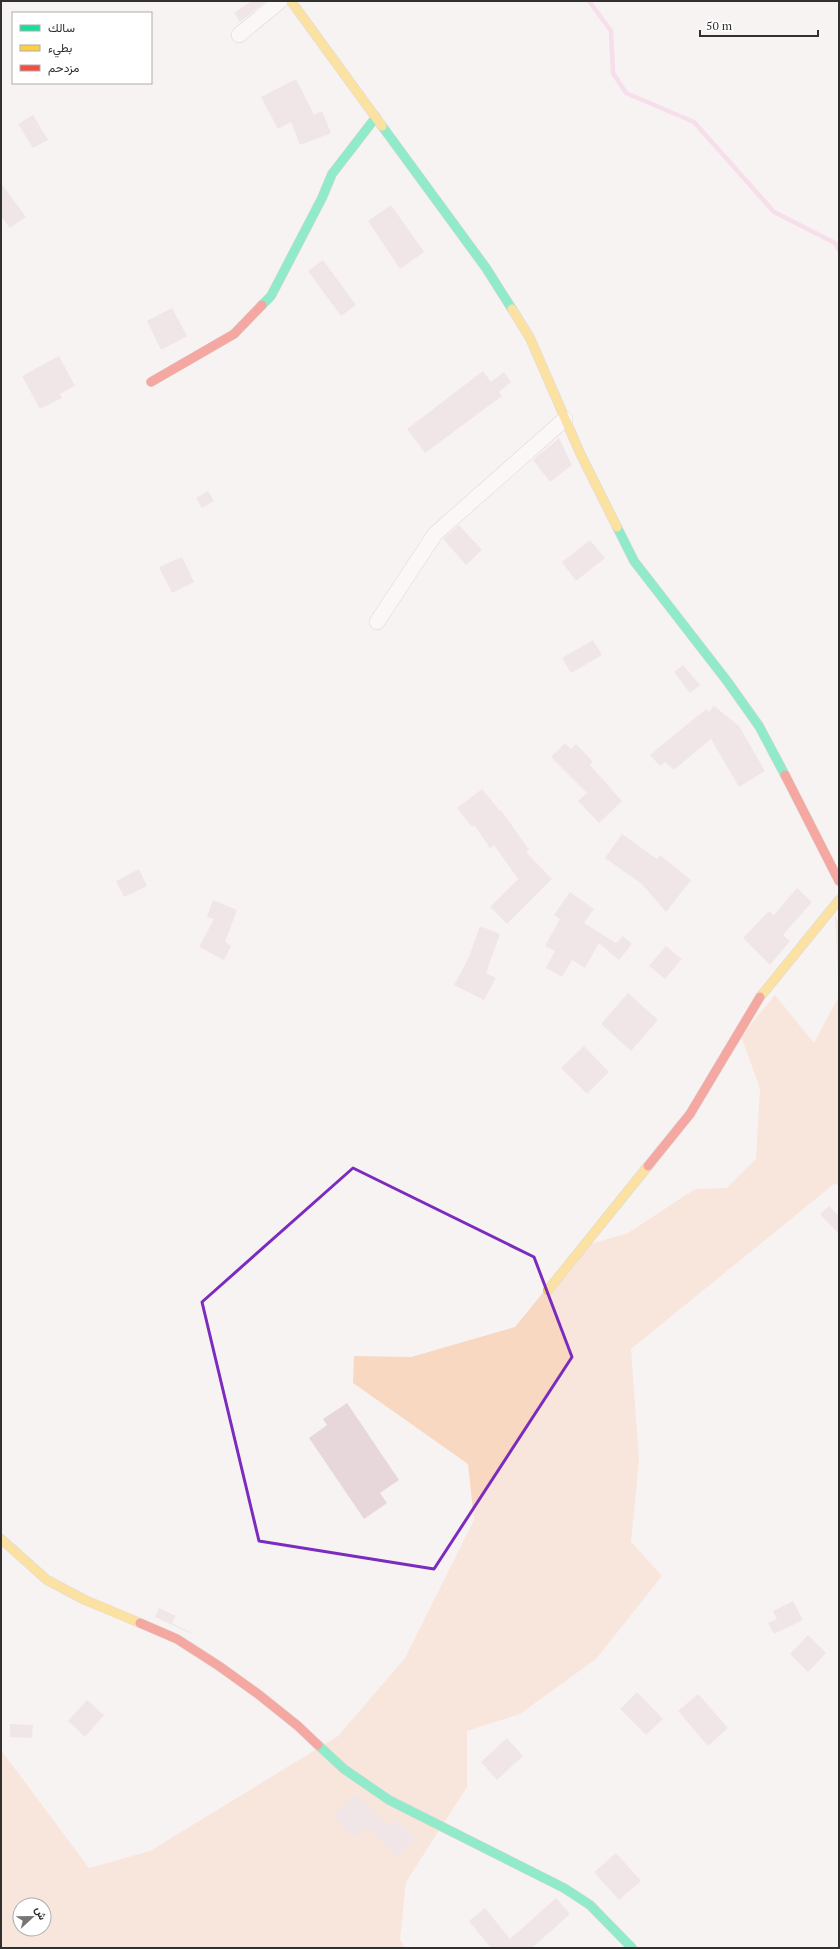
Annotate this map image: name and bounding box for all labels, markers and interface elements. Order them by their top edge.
legend [12,12,152,84]
scale bar [700,12,818,38]
text: 50 m [706,18,733,33]
text: سالك [48,20,75,35]
text: بطيء [48,40,72,58]
text: مزدحم [48,60,79,76]
north arrow [12,1897,52,1937]
text: ش [32,1905,50,1922]

